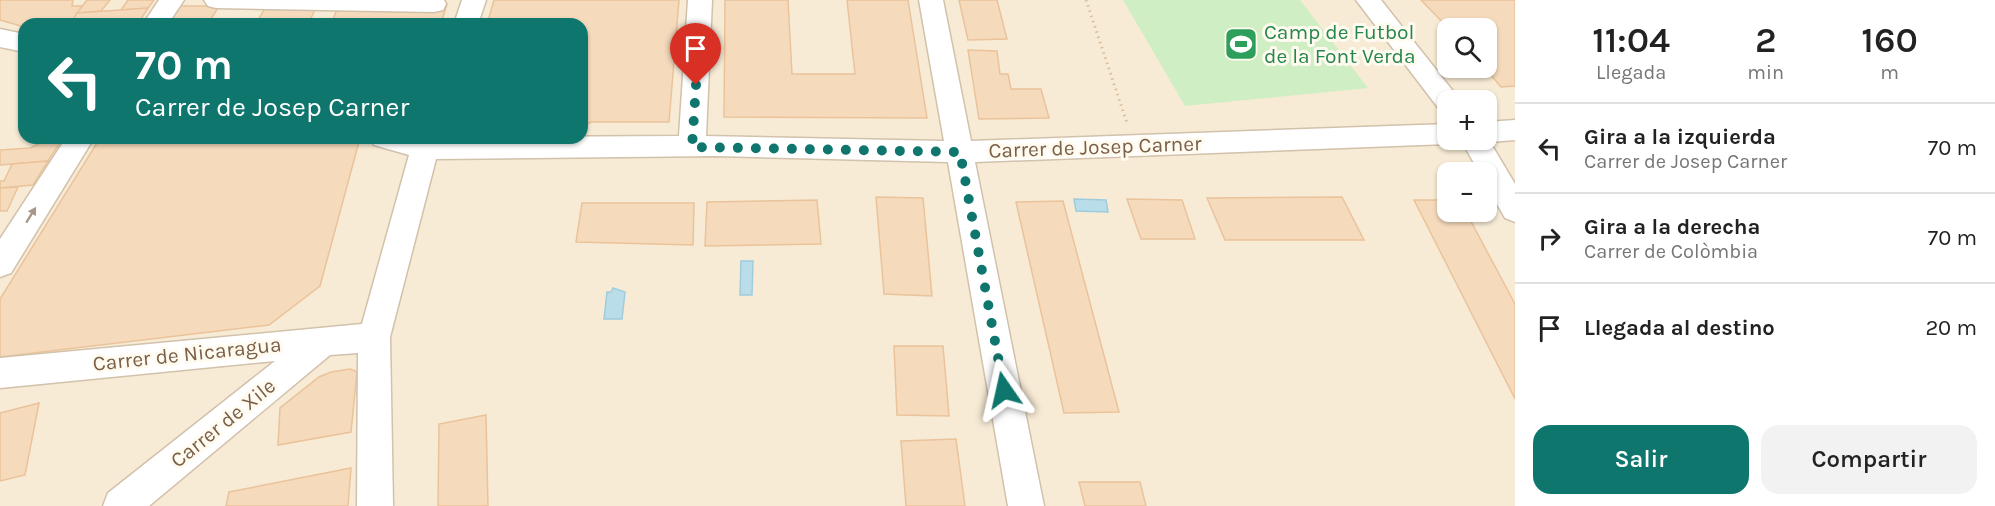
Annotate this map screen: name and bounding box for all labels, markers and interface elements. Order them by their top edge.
map controls [1437,18,1497,222]
button: search [1437,18,1497,78]
text: 11:04 [1592,19,1670,61]
text: 2 [1755,19,1777,61]
text: 160 [1861,19,1918,61]
place label: Camp de Futbol de la Font Verda [1264,20,1416,68]
pin [670,23,721,85]
sports icon: Camp de Futbol de la Font Verda [1223,26,1259,62]
icon: arrive [679,32,712,65]
text: 70 m [135,40,233,90]
icon: left [36,42,114,120]
text: Llegada [1596,61,1666,84]
text: min [1747,61,1784,84]
text: m [1880,61,1899,84]
button: + [1437,90,1497,150]
text: Carrer de Josep Carner [135,91,409,123]
text: Gira a la izquierda [1584,124,1776,150]
street label: Carrer de Josep Carner [988,131,1202,163]
icon: left [1533,132,1566,165]
text: 70 m [1928,135,1977,161]
text: Carrer de Josep Carner [1584,150,1787,173]
button: − [1437,162,1497,222]
one-way arrow [26,207,37,223]
text: Gira a la derecha [1584,214,1760,240]
icon: right [1533,222,1566,255]
text: 70 m [1928,225,1977,251]
text: Carrer de Colòmbia [1584,240,1758,263]
icon: arrive [1533,312,1566,345]
text: Llegada al destino [1584,315,1775,341]
text: 20 m [1925,315,1977,341]
street label: Carrer de Nicaragua [92,332,282,376]
position arrow [972,358,1036,422]
street label: Carrer de Xile [166,374,280,472]
button: Salir [1533,425,1749,494]
button: Compartir [1761,425,1977,494]

